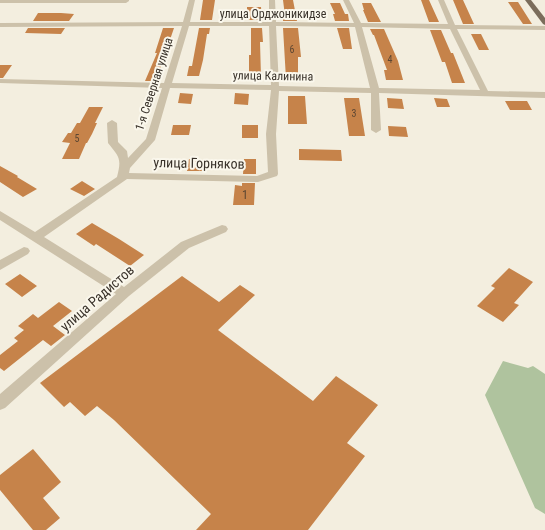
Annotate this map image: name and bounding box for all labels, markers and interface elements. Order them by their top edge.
street label: улица Орджоникидзе [220,7,327,21]
street label: 1-я Северная улица [132,36,176,132]
house number: 6 [290,44,295,55]
house number: 4 [388,54,393,65]
street label: улица Калинина [233,68,314,84]
house number: 3 [352,108,357,119]
house number: 5 [75,133,80,144]
street label: улица Горняков [153,154,245,172]
house number: 1 [242,188,248,202]
street label: улица Радистов [57,262,137,334]

